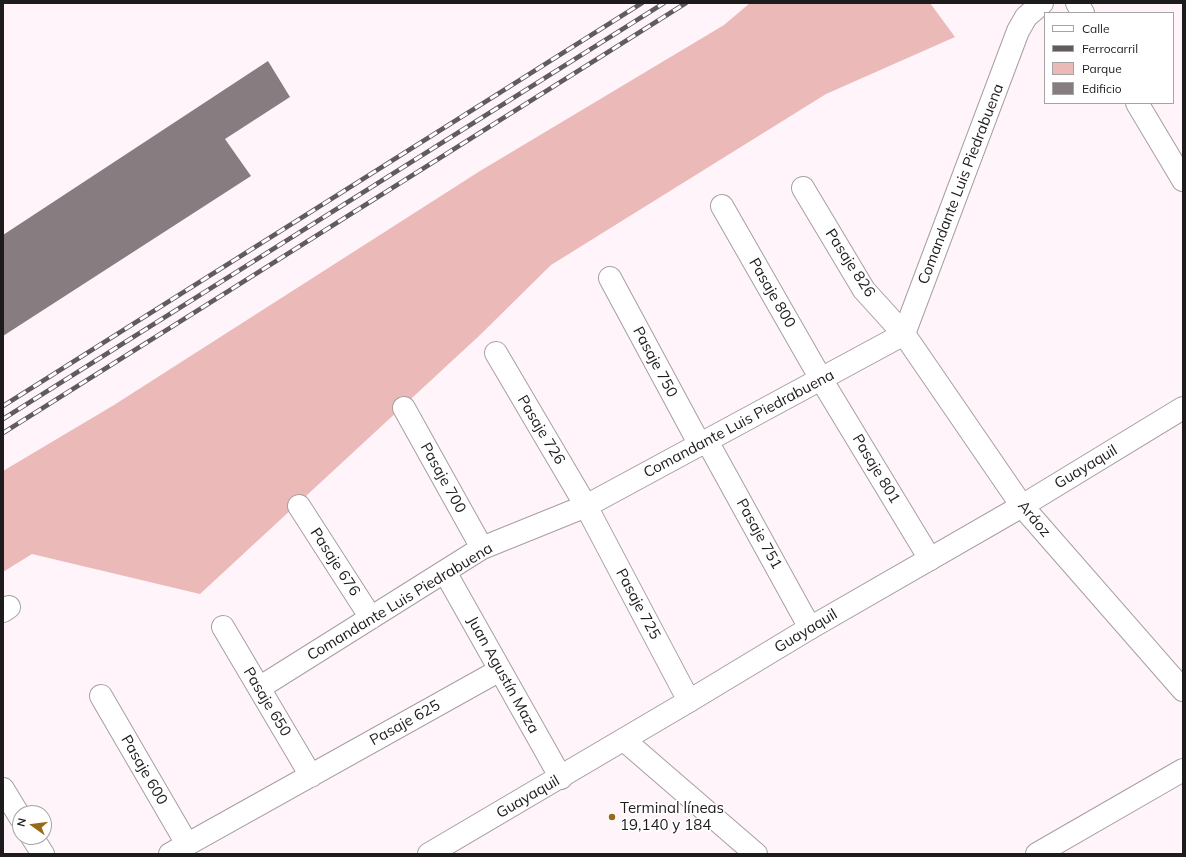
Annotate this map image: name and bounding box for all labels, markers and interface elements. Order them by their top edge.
legend [1044,12,1174,104]
text: Calle [1082,21,1109,36]
text: Ferrocarril [1082,41,1138,56]
text: Parque [1082,61,1122,76]
street label: Comandante Luis Piedrabuena [914,81,1008,287]
text: Edificio [1082,81,1122,96]
street label: Pasaje 826 [821,226,879,300]
street label: Pasaje 800 [745,255,799,331]
street label: Pasaje 750 [629,324,681,400]
street label: Comandante Luis Piedrabuena [641,366,837,482]
street label: Pasaje 726 [513,392,569,468]
street label: Pasaje 801 [848,431,904,507]
street label: Pasaje 700 [416,440,470,516]
street label: Guayaquil [1051,441,1121,493]
street label: Pasaje 751 [732,496,786,572]
street label: Aráoz [1014,497,1054,541]
street label: Pasaje 676 [306,525,364,599]
street label: Comandante Luis Piedrabuena [304,539,496,665]
street label: Pasaje 725 [612,566,664,642]
street label: Guayaquil [771,605,841,657]
street label: Juan Agustín Maza [463,613,543,737]
street label: Pasaje 650 [239,664,295,740]
street label: Pasaje 625 [367,696,443,750]
street label: Pasaje 600 [117,732,171,808]
street label: Guayaquil [493,772,563,822]
place label: Terminal líneas 19,140 y 184 [620,799,724,834]
north arrow [12,805,52,845]
marker: Terminal líneas 19,140 y 184 [607,812,617,822]
text: N [14,817,29,828]

